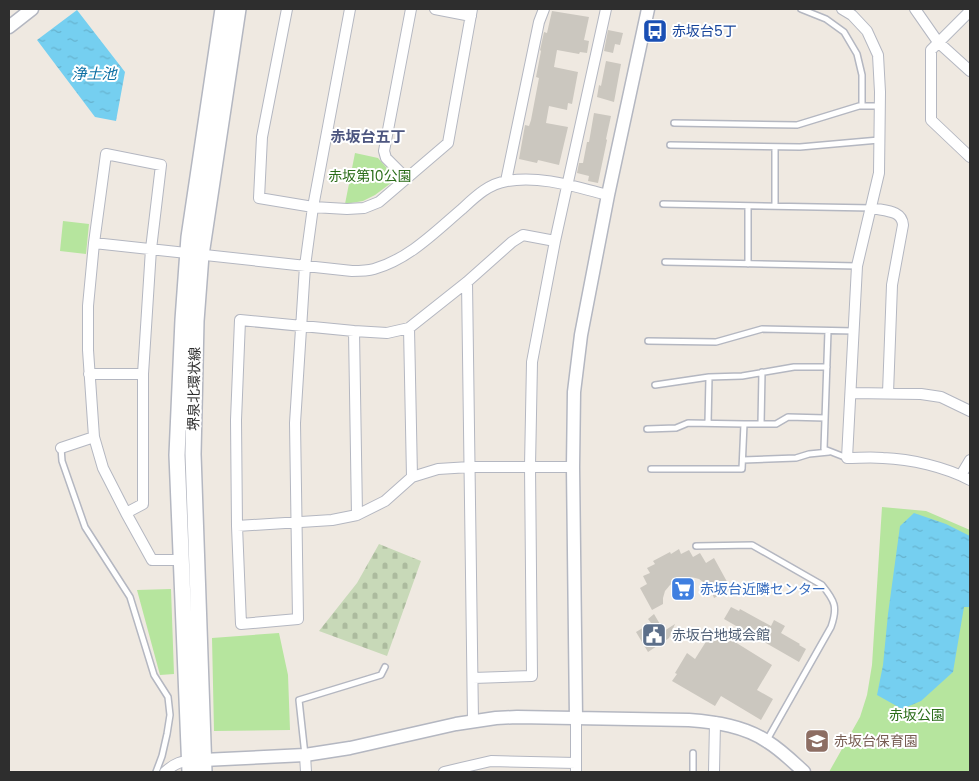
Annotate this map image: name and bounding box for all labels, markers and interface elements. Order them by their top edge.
bus stop icon: 赤坂台5丁 [642,18,668,44]
place label: 赤坂台5丁 [672,21,737,41]
water label: 浄土池 [71,63,118,84]
district label: 赤坂台五丁 [330,126,406,147]
park label: 赤坂第10公園 [328,166,412,186]
street label: 堺泉北環状線 [183,347,205,431]
supermarket icon: 赤坂台近隣センター [670,576,696,602]
place label: 赤坂台近隣センター [700,579,826,599]
public building icon: 赤坂台地域会館 [641,622,667,648]
place label: 赤坂台地域会館 [672,625,770,645]
park label: 赤坂公園 [889,705,945,725]
school or university icon: 赤坂台保育園 [804,728,830,754]
place label: 赤坂台保育園 [834,731,918,751]

